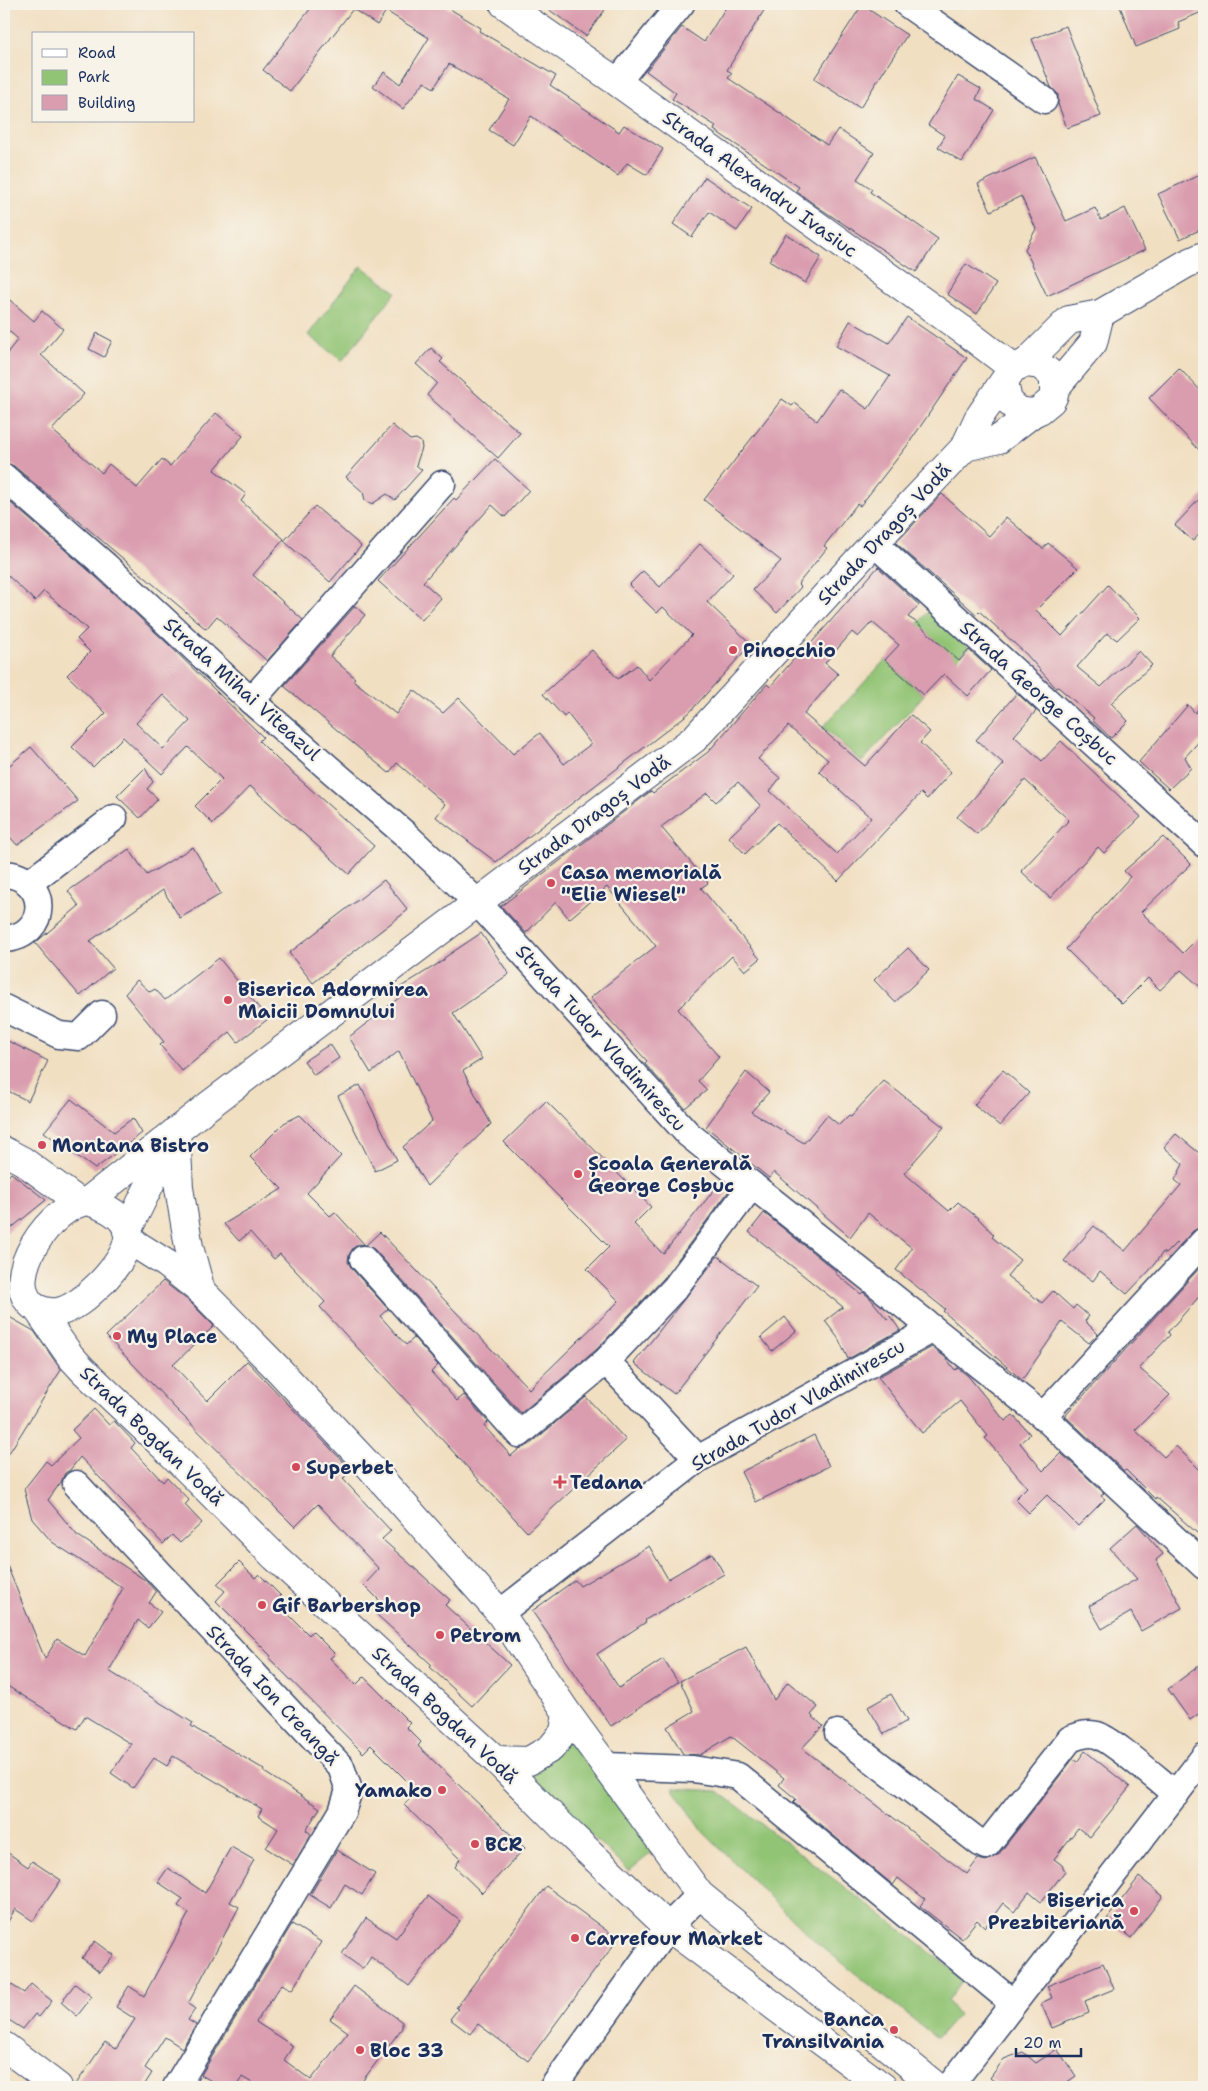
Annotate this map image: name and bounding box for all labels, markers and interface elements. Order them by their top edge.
legend [32,32,195,122]
text: Road [78,43,116,63]
text: Park [78,67,110,87]
text: Building [78,93,135,113]
street label: Strada Alexandru Ivasiuc [658,105,862,263]
street label: Strada Dragoș Vodă [812,458,957,611]
street label: Strada Mihai Viteazul [158,612,326,766]
street label: Strada George Coșbuc [954,615,1123,771]
place label: Pinocchio [743,638,836,663]
marker: Pinocchio [727,644,739,656]
street label: Strada Dragoș Vodă [512,749,676,882]
place label: Casa memorială "Elie Wiesel" [561,860,721,907]
marker: Casa memorială "Elie Wiesel" [545,877,557,889]
street label: Strada Tudor Vladimirescu [510,939,692,1137]
place label: Biserica Adormirea Maicii Domnului [238,977,428,1024]
marker: Biserica Adormirea Maicii Domnului [222,994,234,1006]
place label: Montana Bistro [52,1133,209,1158]
marker: Montana Bistro [36,1139,48,1151]
place label: Școala Generală George Coșbuc [588,1151,752,1199]
marker: Școala Generală George Coșbuc [572,1168,584,1180]
place label: My Place [127,1324,217,1349]
marker: My Place [111,1330,123,1342]
street label: Strada Tudor Vladimirescu [686,1333,910,1477]
street label: Strada Bogdan Vodă [75,1361,230,1511]
place label: Superbet [306,1455,394,1480]
marker: Superbet [290,1461,302,1473]
place label: Tedana [570,1470,643,1495]
marker: Tedana [554,1476,566,1488]
place label: Gif Barbershop [272,1593,421,1618]
marker: Gif Barbershop [256,1599,268,1611]
street label: Strada Ion Creangă [201,1619,345,1771]
place label: Petrom [450,1623,521,1648]
marker: Petrom [434,1629,446,1641]
street label: Strada Bogdan Vodă [367,1641,524,1789]
place label: Yamako [355,1778,432,1803]
marker: Yamako [436,1784,448,1796]
place label: BCR [485,1832,522,1857]
marker: BCR [469,1838,481,1850]
place label: Biserica Prezbiteriană [988,1888,1124,1935]
marker: Biserica Prezbiteriană [1128,1905,1140,1917]
place label: Carrefour Market [585,1926,763,1951]
marker: Carrefour Market [569,1932,581,1944]
place label: Banca Transilvania [762,2007,884,2054]
marker: Banca Transilvania [888,2024,900,2036]
scale bar [1016,2026,1080,2058]
text: 20 m [1023,2033,1062,2053]
place label: Bloc 33 [370,2038,443,2063]
marker: Bloc 33 [354,2044,366,2056]

